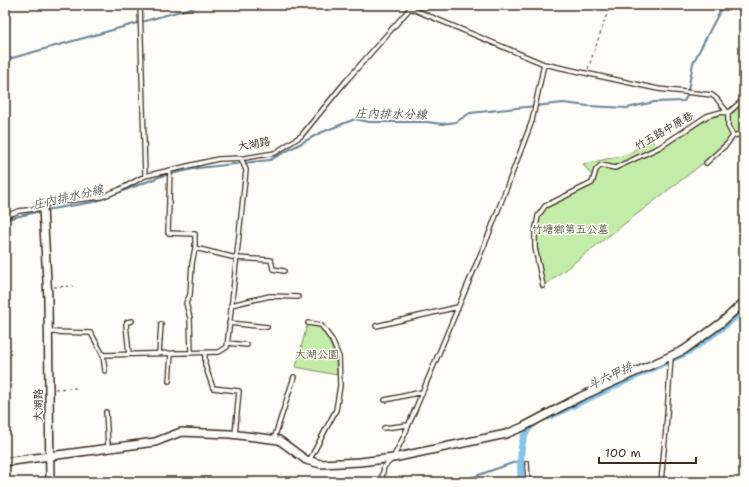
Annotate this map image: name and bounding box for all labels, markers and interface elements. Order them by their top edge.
water label: 庄內排水分線 [355,105,428,123]
street label: 竹五路中原巷 [632,108,696,154]
street label: 大湖路 [236,134,272,154]
water label: 庄內排水分線 [31,181,106,213]
park label: 竹塘鄉第五公墓 [532,222,609,237]
park label: 大湖公園 [295,347,339,362]
water label: 斗六甲排 [585,358,636,393]
street label: 大湖路 [31,389,46,422]
scale bar [599,439,696,465]
text: 100 m [605,445,641,461]

